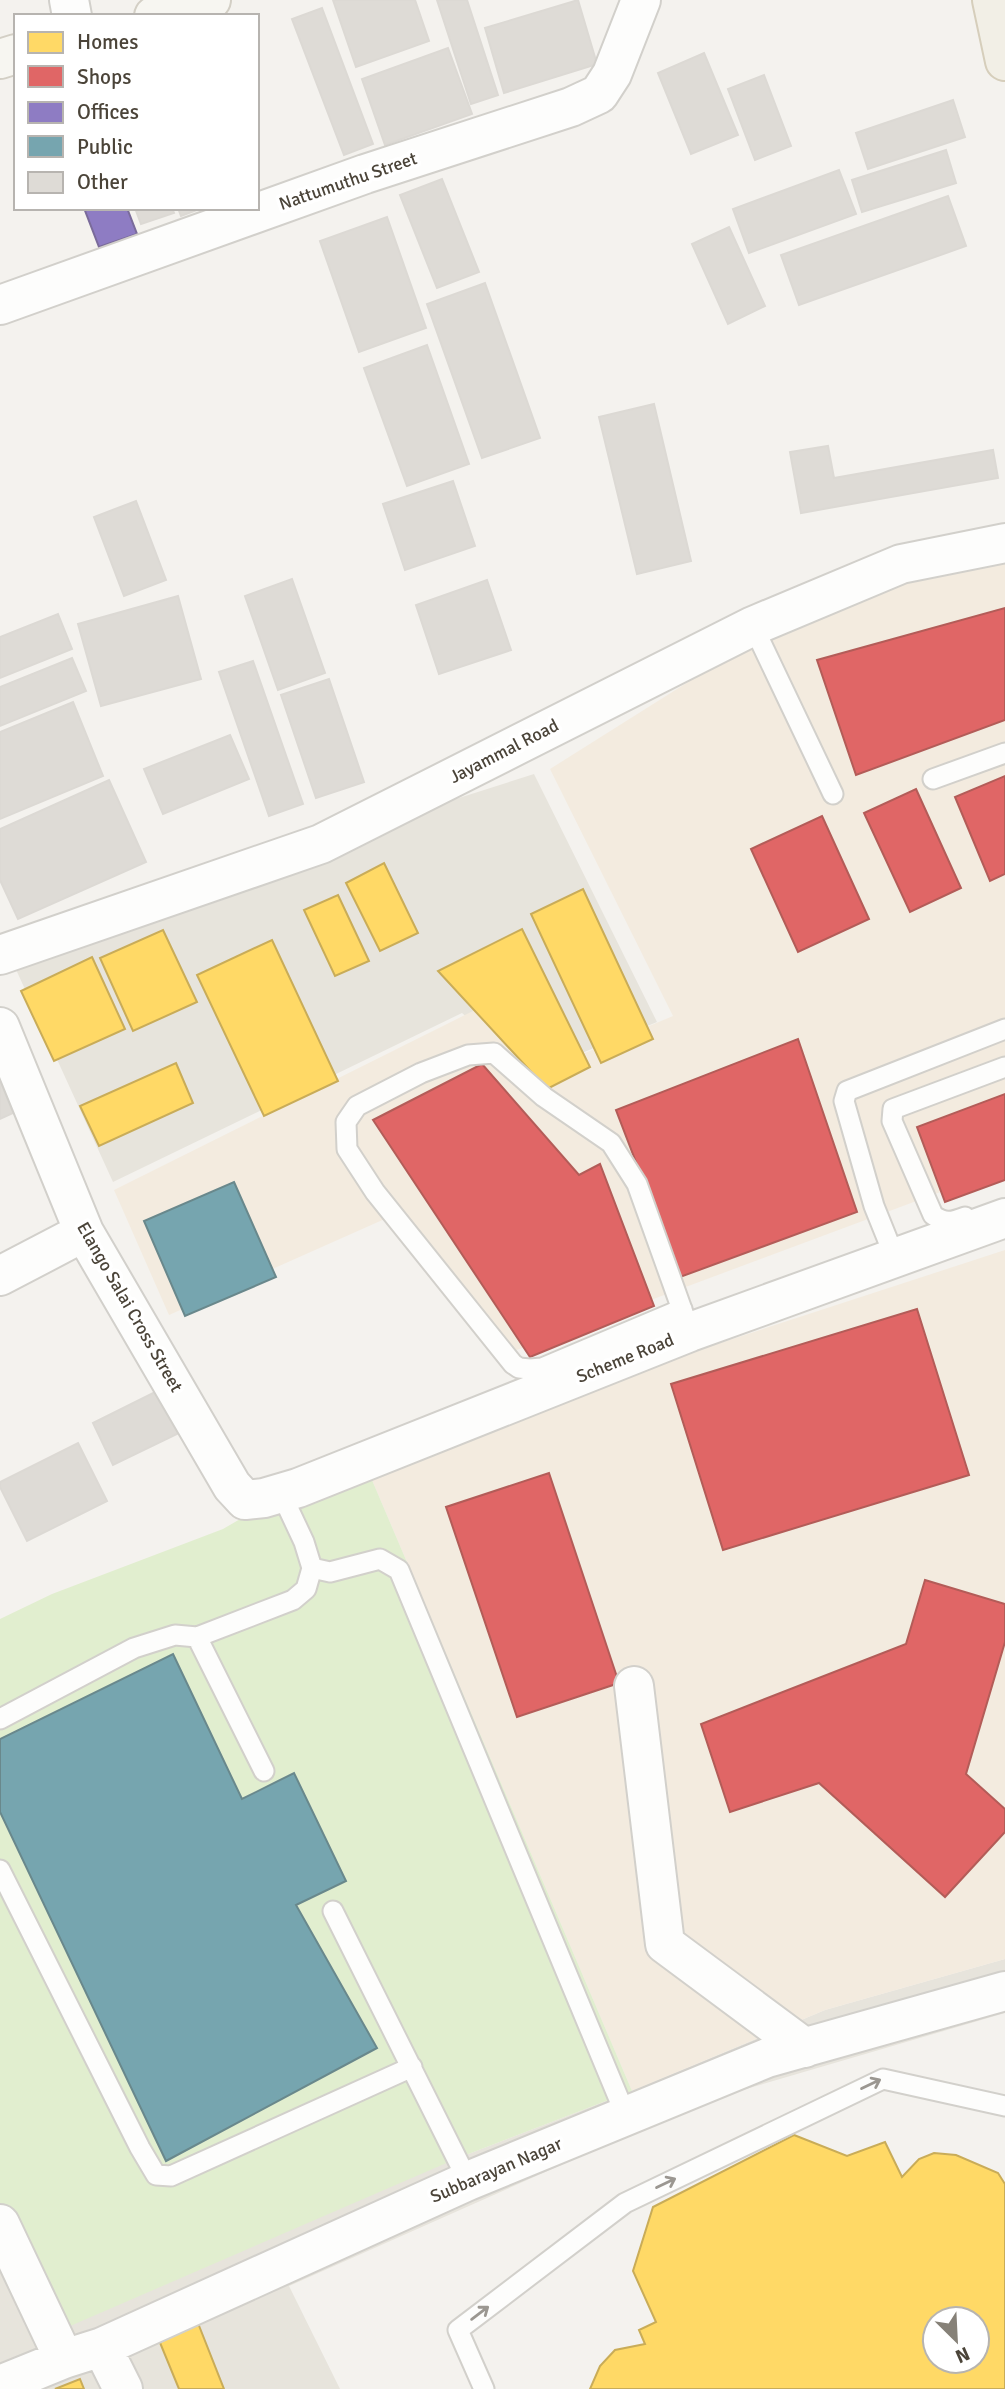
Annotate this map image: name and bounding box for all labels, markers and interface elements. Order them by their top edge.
legend [14,14,259,210]
text: Homes [77,29,139,55]
text: Shops [77,64,131,90]
text: Offices [77,99,139,125]
text: Public [77,134,133,160]
street label: Nattumuthu Street [276,147,420,215]
text: Other [77,169,128,195]
street label: Jayammal Road [446,714,562,788]
street label: Elango Salai Cross Street [72,1218,188,1396]
street label: Scheme Road [573,1328,677,1388]
one-way arrow [860,2077,881,2091]
street label: Subbarayan Nagar [427,2132,566,2208]
one-way arrow [655,2176,676,2189]
one-way arrow [471,2305,489,2320]
north arrow [921,2305,991,2375]
text: N [952,2341,973,2368]

